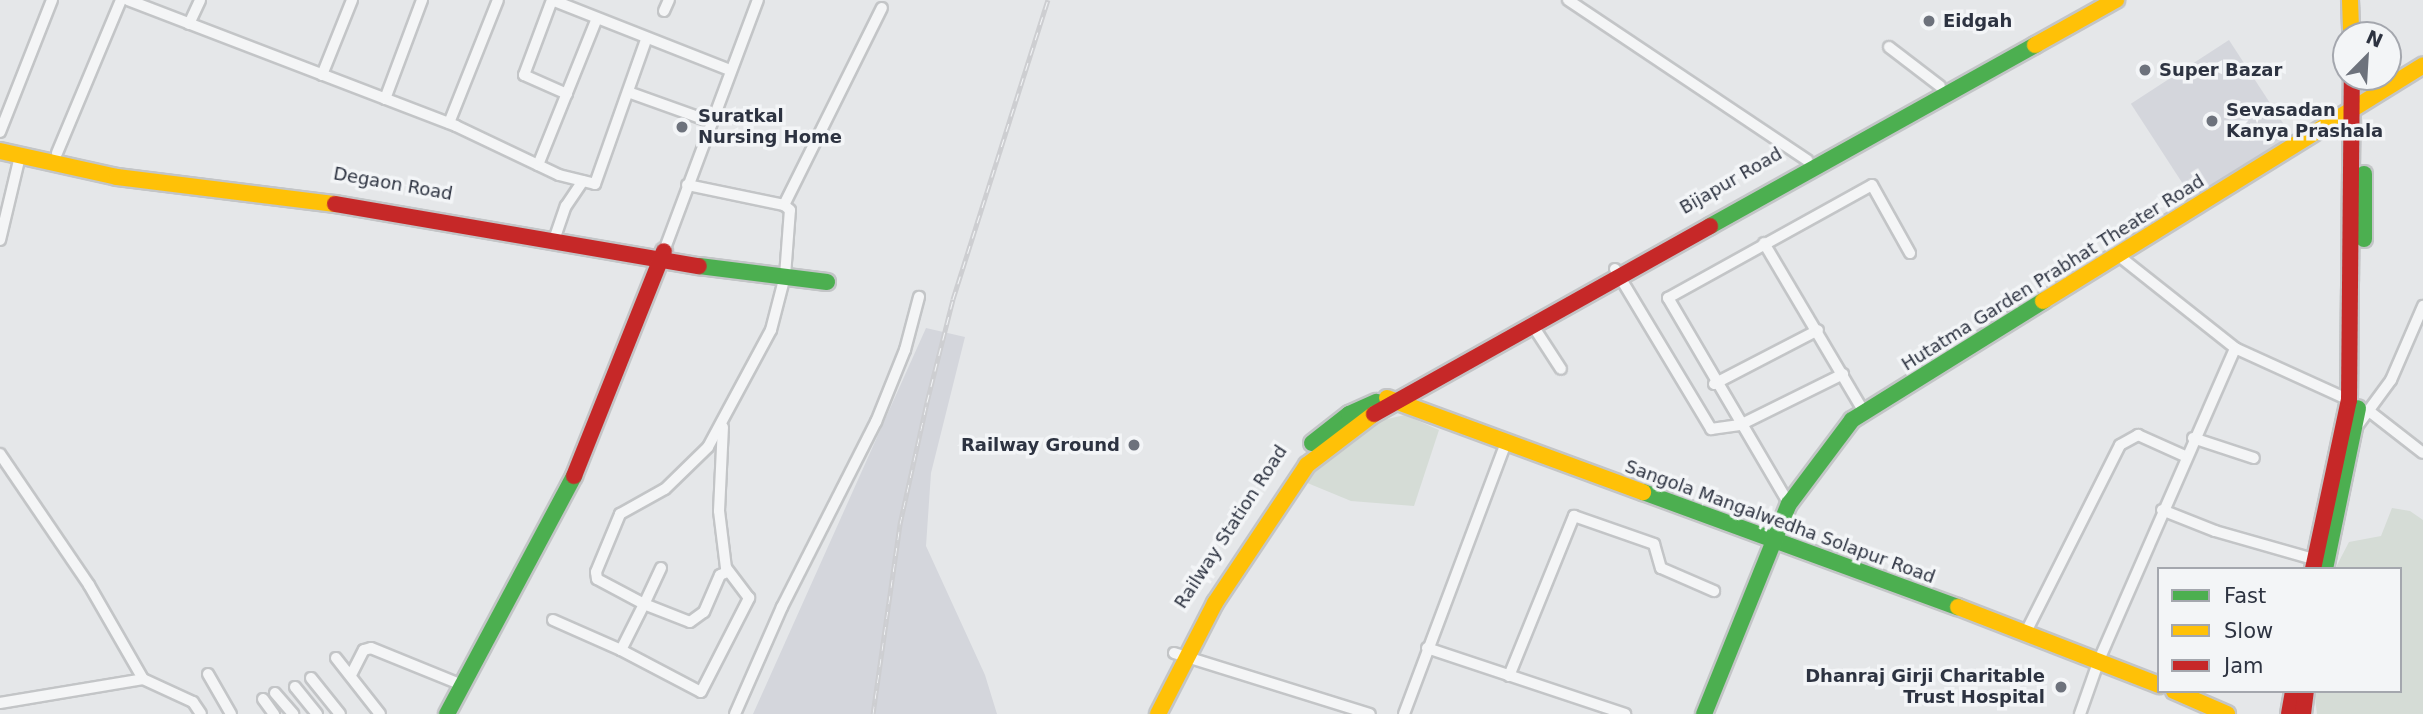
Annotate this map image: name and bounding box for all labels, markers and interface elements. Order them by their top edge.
place label: Eidgah [1943,10,2012,32]
marker: Eidgah [1921,13,1937,29]
north arrow [2332,21,2402,91]
text: N [2363,25,2386,52]
place label: Super Bazar [2159,59,2282,81]
marker: Super Bazar [2137,62,2153,78]
place label: Sevasadan Kanya Prashala [2226,100,2383,142]
place label: Suratkal Nursing Home [698,106,842,148]
marker: Sevasadan Kanya Prashala [2204,113,2220,129]
marker: Suratkal Nursing Home [672,117,692,137]
street label: Bijapur Road [1676,143,1786,219]
street label: Degaon Road [332,163,454,205]
street label: Hutatma Garden Prabhat Theater Road [1898,170,2208,376]
place label: Railway Ground [961,434,1120,456]
marker: Railway Ground [1126,437,1142,453]
street label: Railway Station Road [1170,441,1292,613]
street label: Sangola Mangalwedha Solapur Road [1622,456,1938,588]
legend [2157,567,2402,693]
text: Fast [2224,584,2266,608]
text: Slow [2224,619,2273,643]
text: Jam [2224,654,2264,678]
place label: Dhanraj Girji Charitable Trust Hospital [1805,666,2045,708]
marker: Dhanraj Girji Charitable Trust Hospital [2051,677,2071,697]

